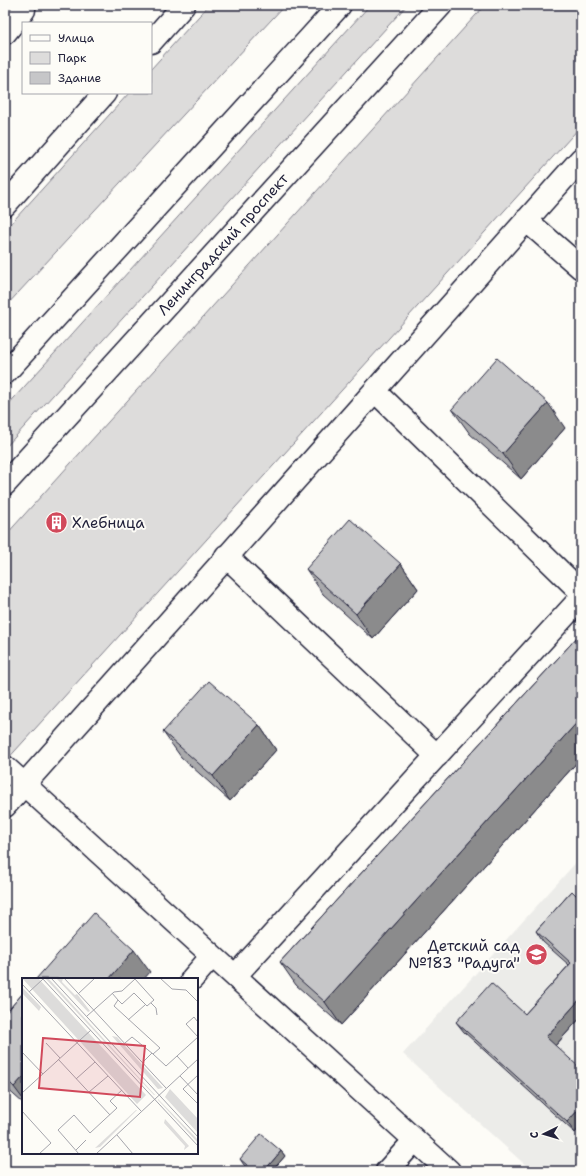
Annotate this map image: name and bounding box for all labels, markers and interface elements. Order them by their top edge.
legend [22,22,152,94]
text: Улица [58,30,95,46]
text: Парк [58,50,87,66]
text: Здание [58,70,102,86]
street label: Ленинградский проспект [153,169,293,320]
building icon: Хлебница [43,510,69,536]
place label: Хлебница [72,513,145,533]
place label: Детский сад №183 "Радуга" [408,936,520,973]
school or university icon: Детский сад №183 "Радуга" [523,942,549,968]
inset map [22,978,198,1154]
north arrow [524,1114,564,1154]
text: С [527,1131,542,1139]

